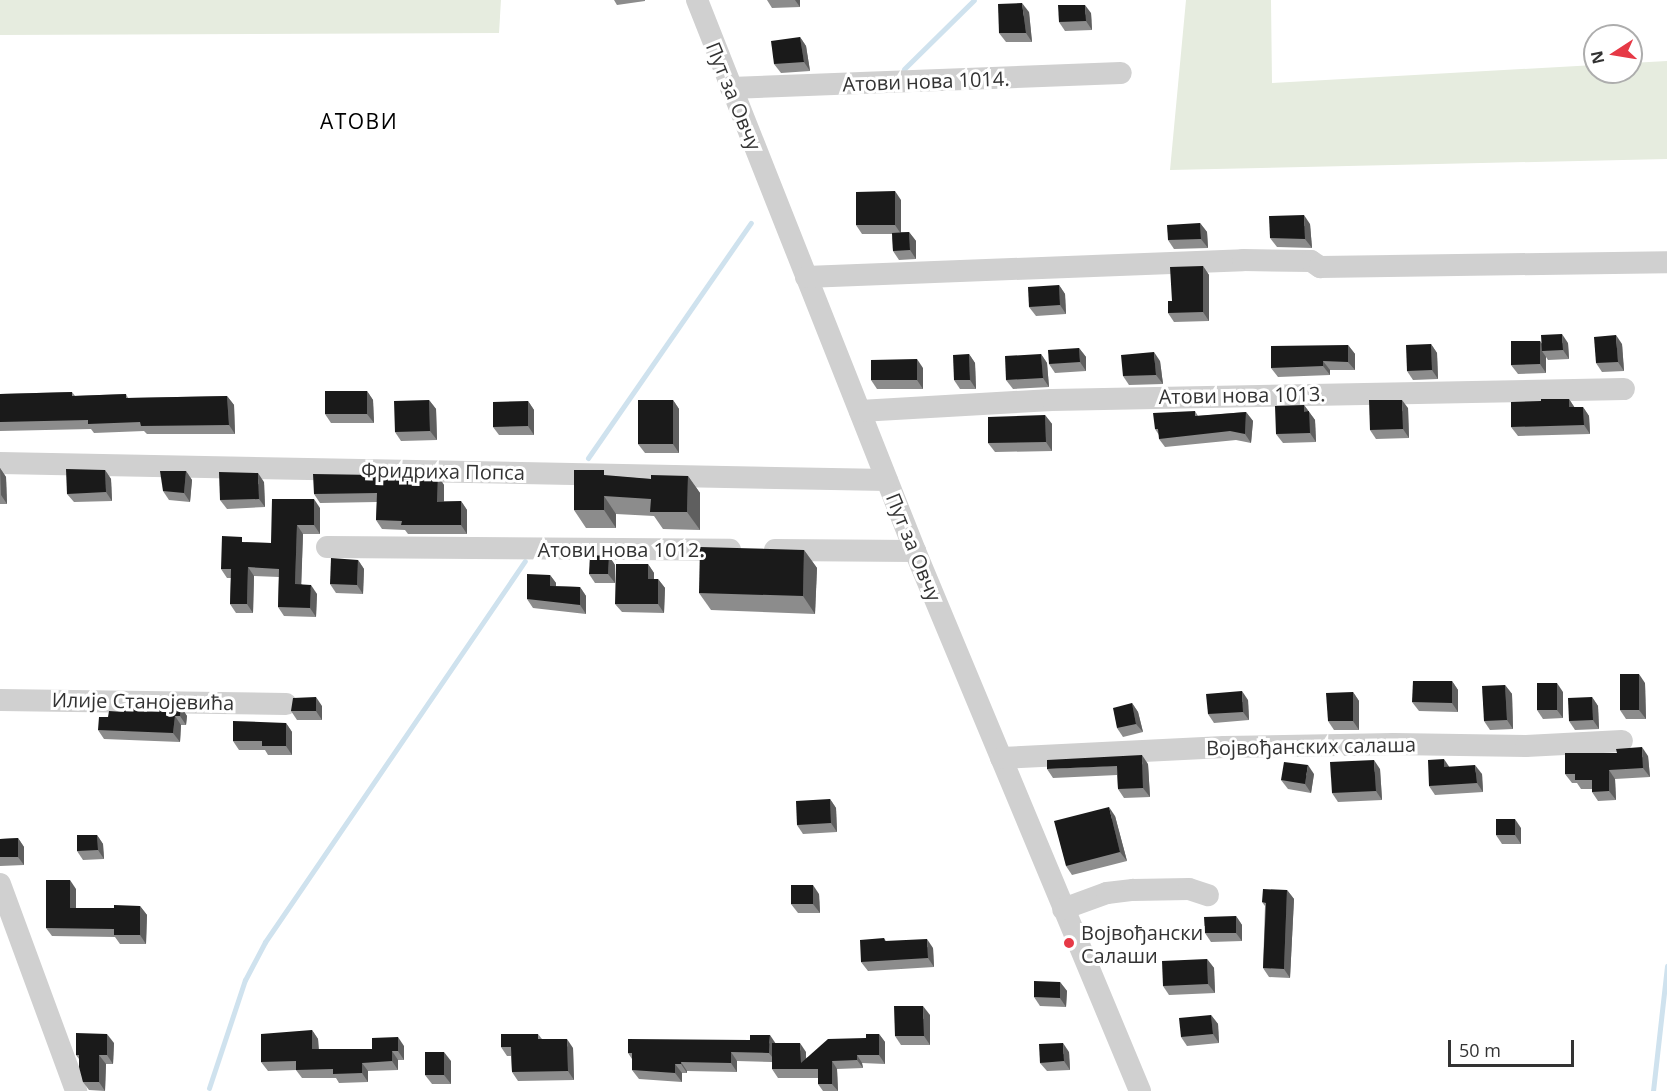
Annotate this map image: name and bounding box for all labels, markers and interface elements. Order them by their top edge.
north arrow [1583,24,1643,84]
street label: Пут за Овчу [701,38,767,154]
text: N [1585,49,1609,66]
street label: Атови нова 1014. [842,66,1010,96]
district label: АТОВИ [320,108,398,134]
street label: Атови нова 1013. [1158,382,1326,408]
street label: Фридриха Попса [361,458,525,484]
street label: Пут за Овчу [881,489,947,605]
street label: Атови нова 1012. [538,537,704,561]
street label: Илије Станојевића [52,687,234,715]
street label: Војвођанских салаша [1206,732,1416,760]
place label: Војвођански Салаши [1081,920,1203,967]
marker: Војвођански Салаши [1062,936,1076,950]
scale bar [1451,1028,1577,1066]
text: 50 m [1459,1038,1501,1062]

